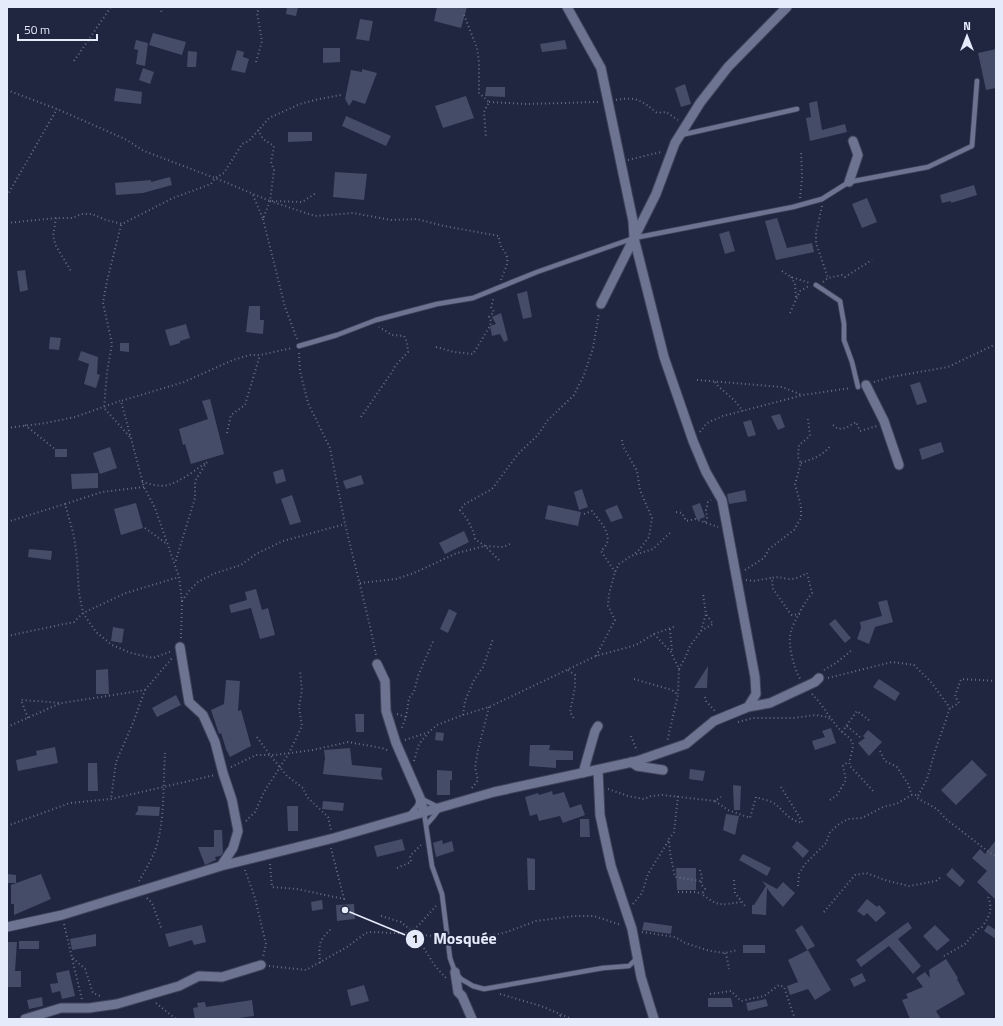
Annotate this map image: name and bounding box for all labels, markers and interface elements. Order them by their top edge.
scale bar [18,16,97,42]
north arrow [947,16,987,56]
text: N [963,18,971,34]
text: 50 m [24,20,50,39]
callout: Mosquée [405,925,504,953]
text: Mosquée [433,926,497,950]
text: 1 [412,929,418,948]

